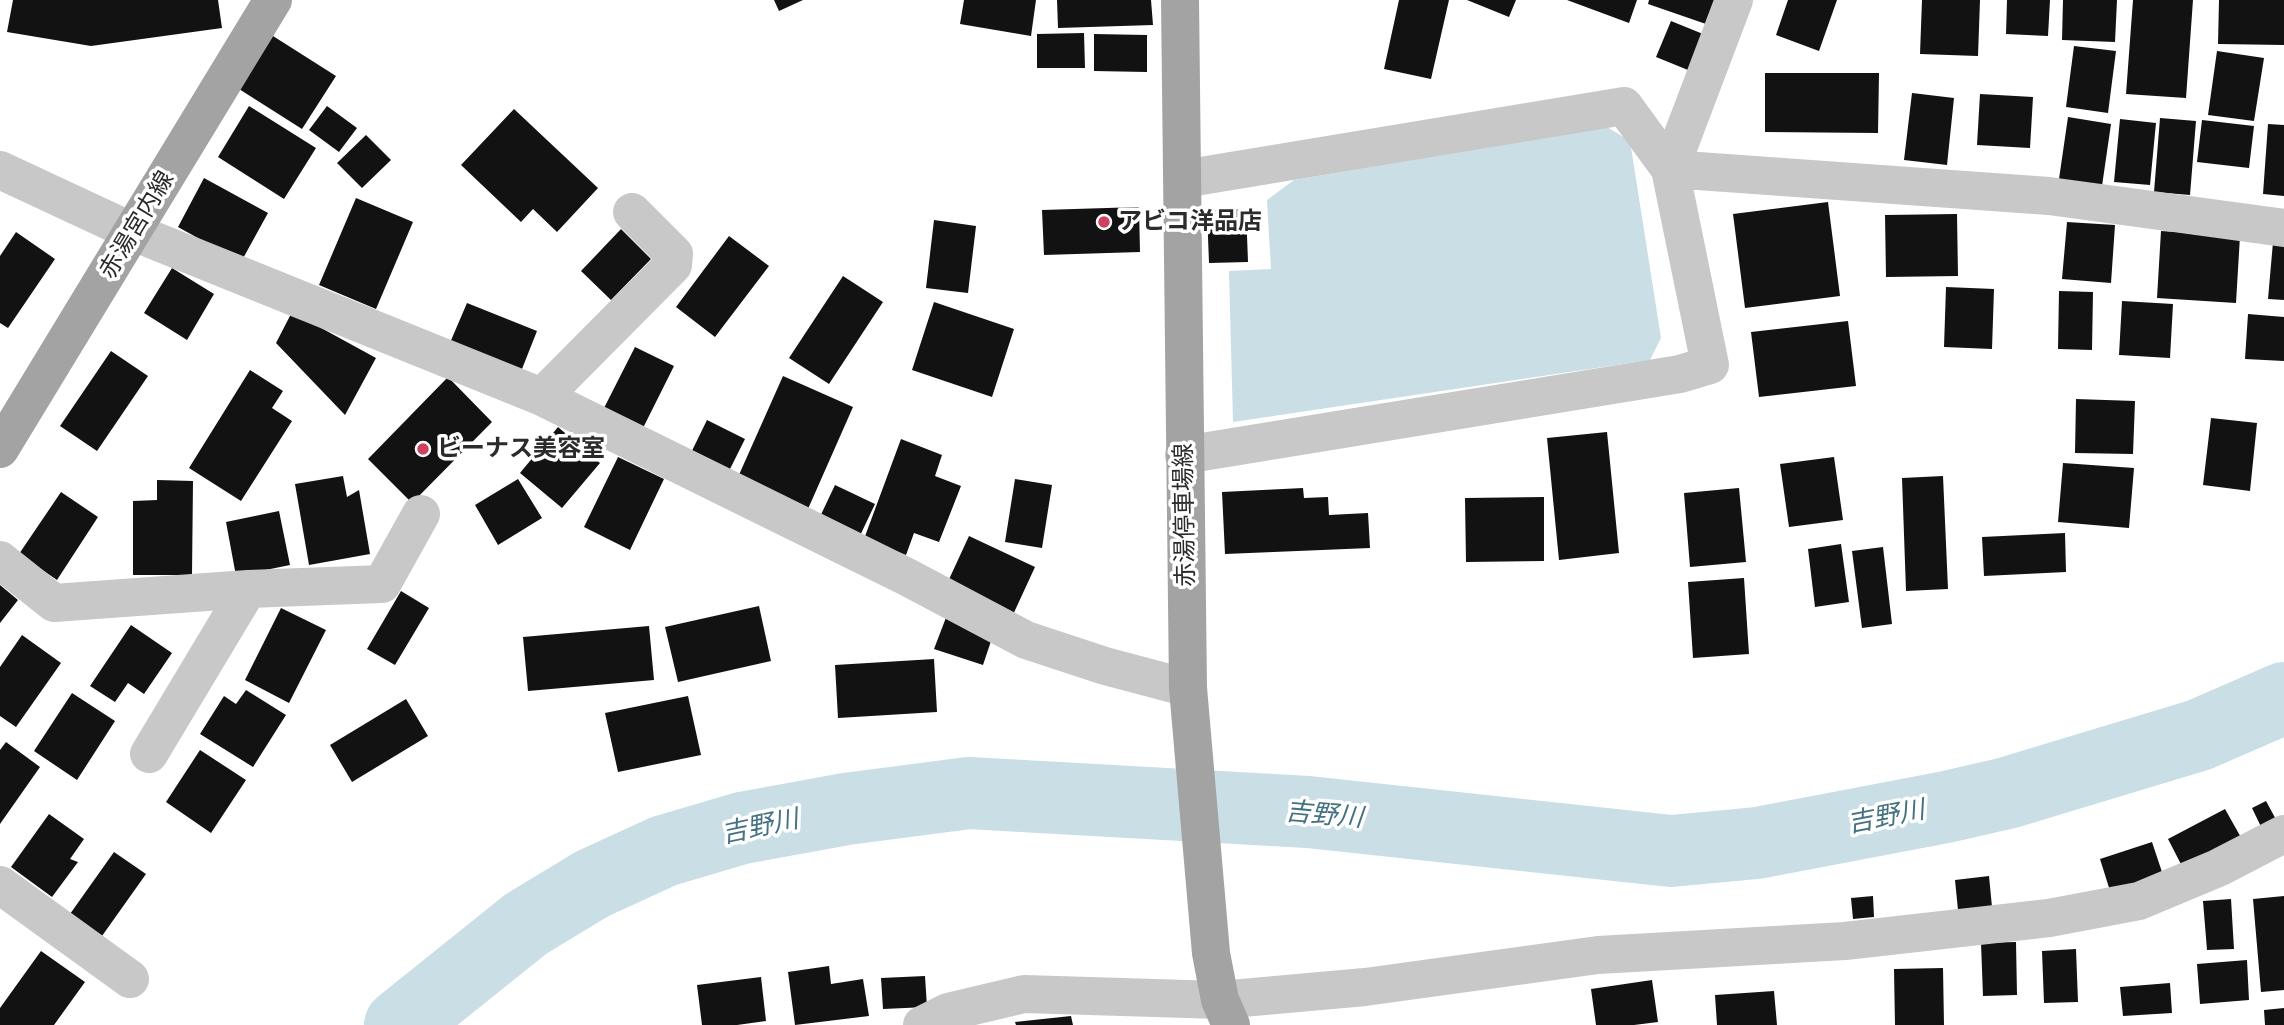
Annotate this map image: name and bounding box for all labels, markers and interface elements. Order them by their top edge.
street label: 赤湯宮内線 [94,166,180,284]
place label: アビコ洋品店 [1118,208,1262,236]
marker: アビコ洋品店 [1096,214,1112,230]
place label: ビーナス美容室 [437,435,605,463]
marker: ビーナス美容室 [415,441,431,457]
street label: 赤湯停車場線 [1169,443,1201,587]
water label: 吉野川 [1845,794,1927,840]
water label: 吉野川 [1284,796,1364,834]
water label: 吉野川 [719,804,801,850]

